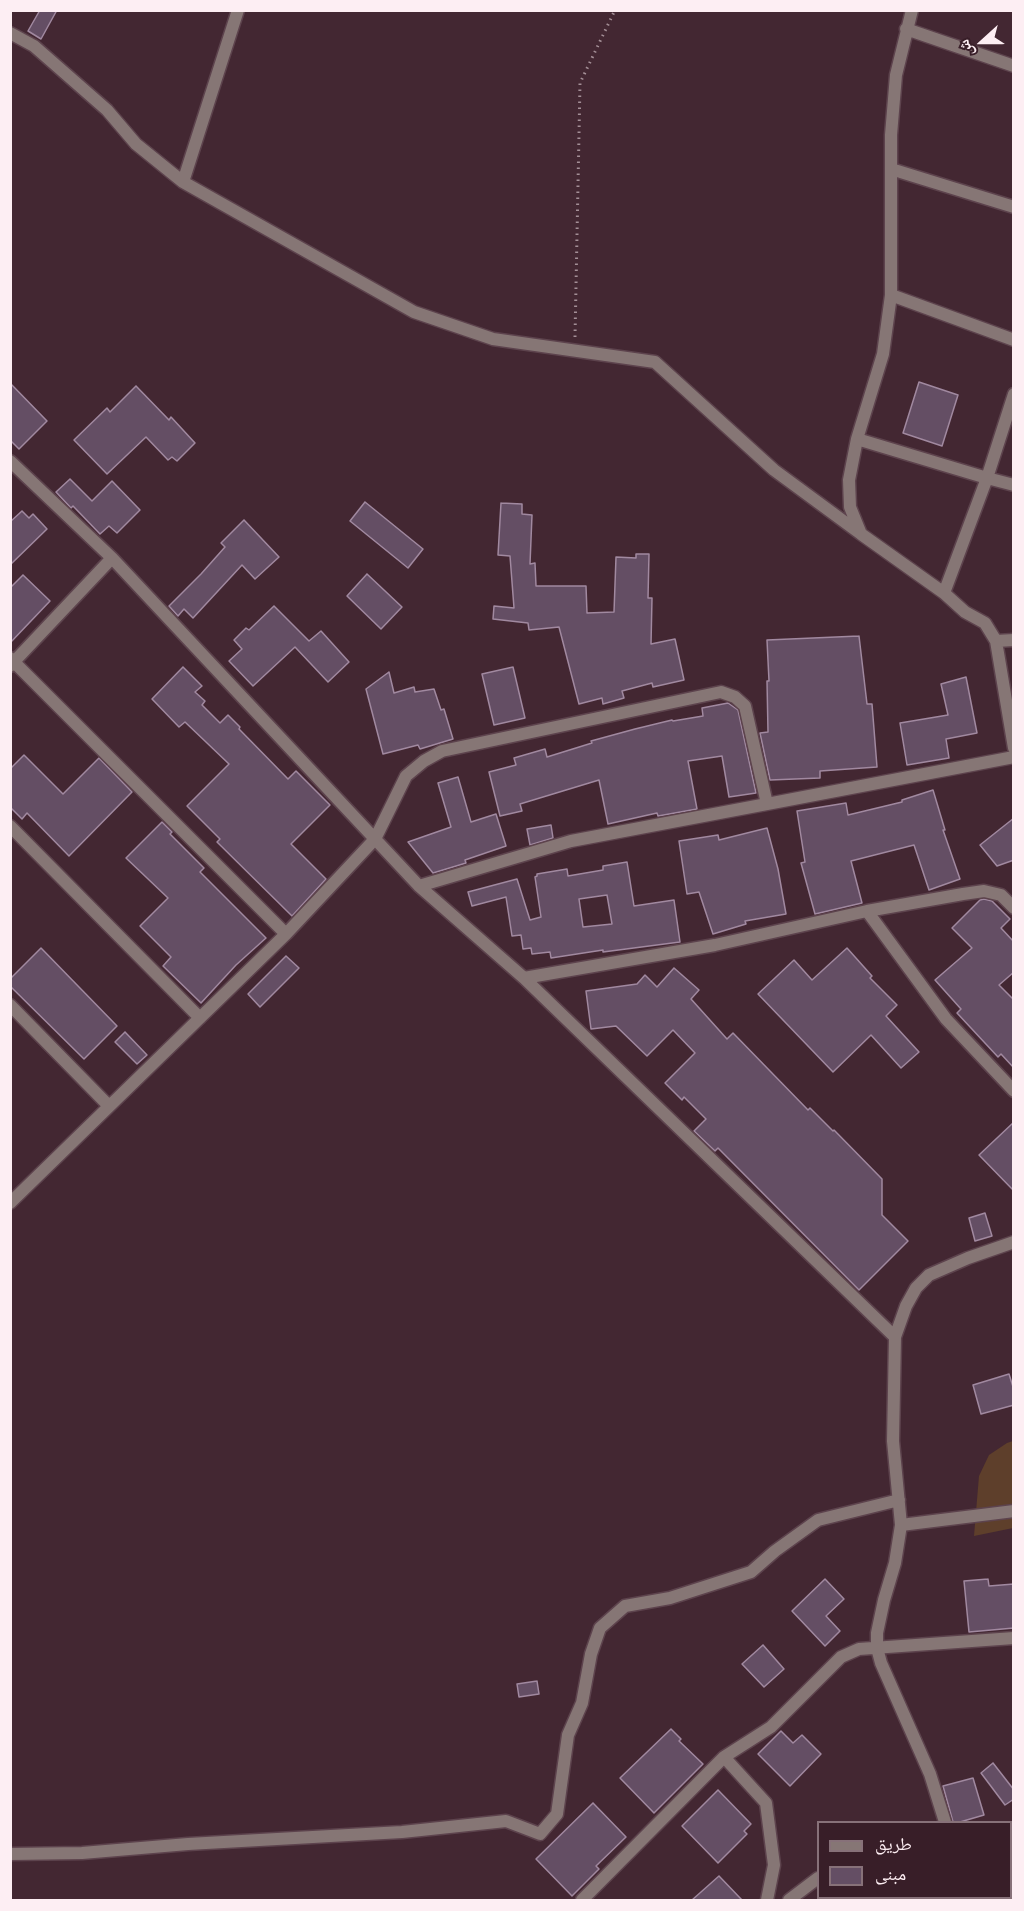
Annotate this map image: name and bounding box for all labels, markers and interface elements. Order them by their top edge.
north arrow [952,12,1012,72]
text: ش [953,37,978,60]
legend [817,1821,1012,1899]
text: طريق [875,1832,912,1855]
text: مبنى [875,1862,906,1885]

